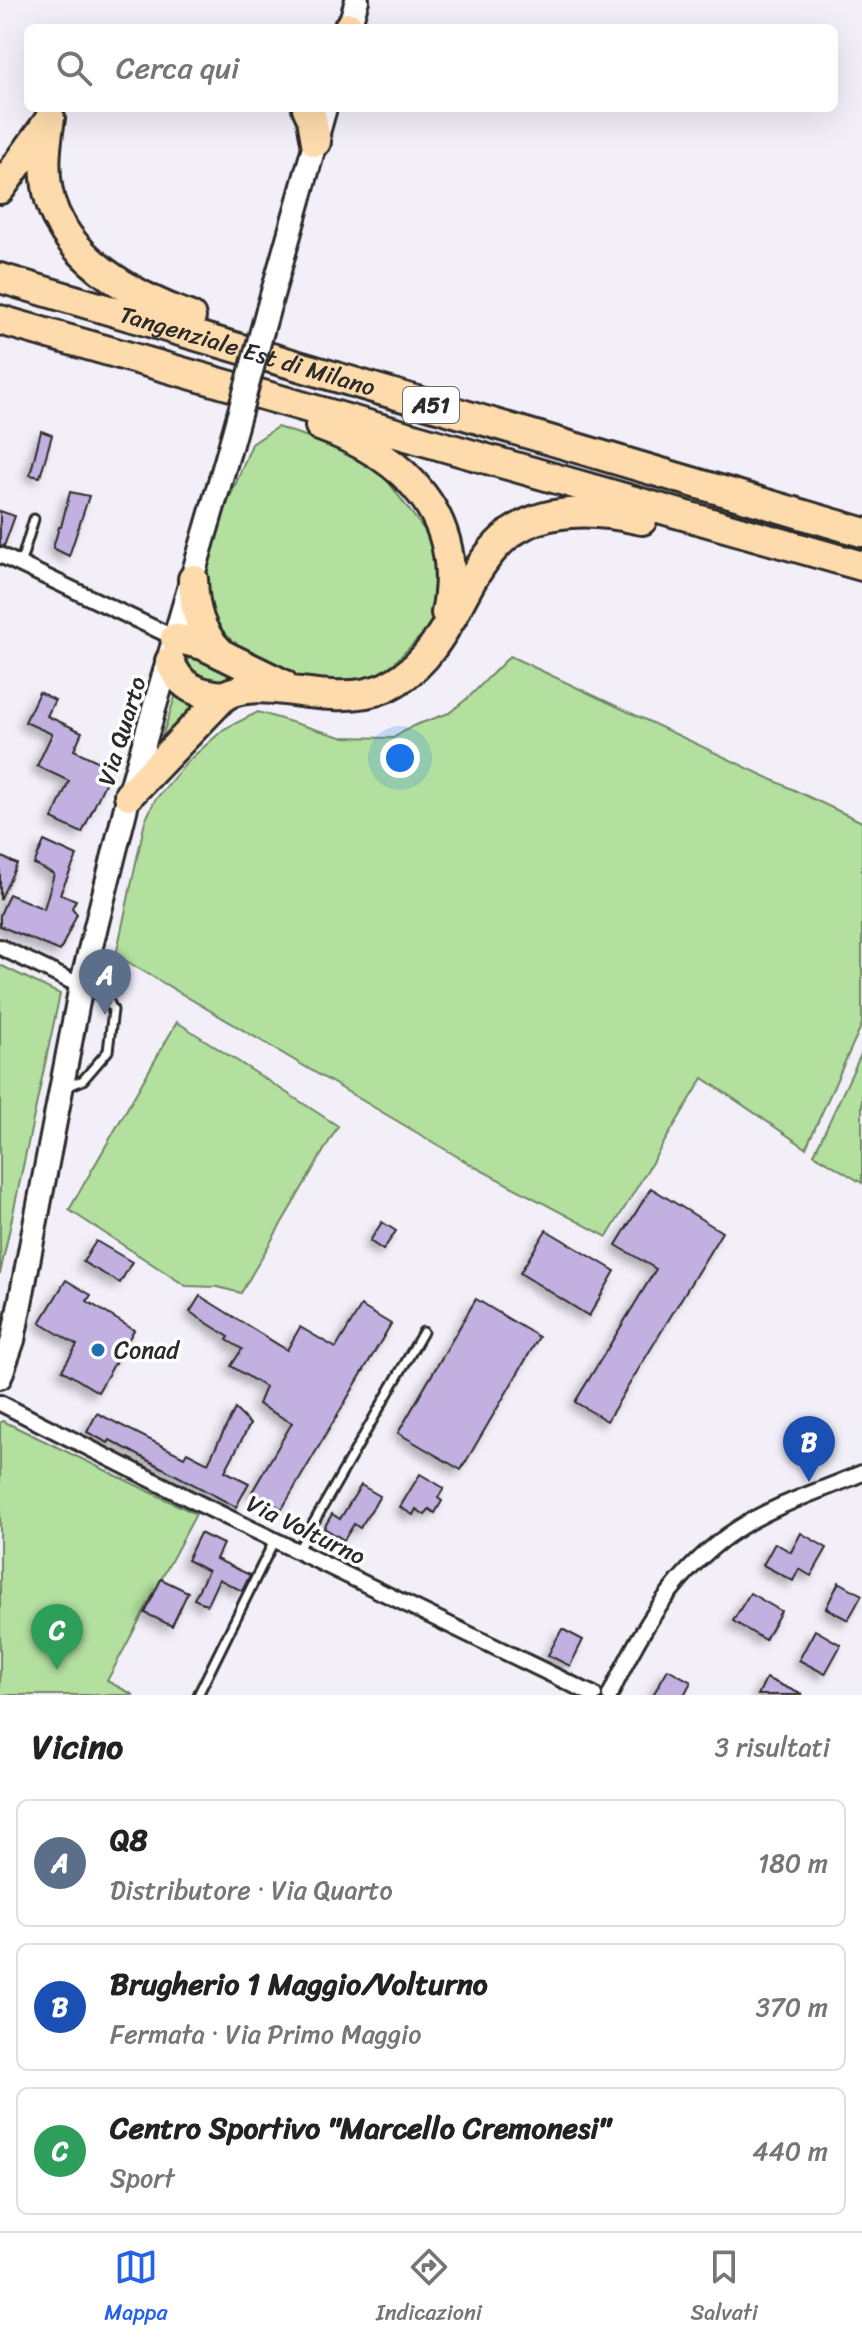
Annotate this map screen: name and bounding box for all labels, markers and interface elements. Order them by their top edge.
search box [24,24,838,112]
text: Cerca qui [116,41,239,95]
icon: search [52,46,96,90]
street label: Tangenziale Est di Milano [114,293,380,409]
road number: A51 [403,387,459,423]
street label: Via Quarto [86,671,158,791]
your location [380,738,420,778]
pin: A [79,949,131,1015]
place label: Conad [114,1329,180,1371]
marker: Conad [89,1341,107,1359]
pin: B [783,1416,835,1482]
street label: Via Volturno [239,1483,373,1577]
pin: C [31,1604,83,1670]
text: Vicino [32,1717,123,1777]
text: 3 risultati [715,1724,830,1770]
text: Q8 [110,1813,148,1867]
text: A [51,1840,69,1886]
text: 180 m [758,1840,828,1886]
text: Distributore · Via Quarto [110,1867,393,1913]
text: Brugherio 1 Maggio/Volturno [110,1957,488,2011]
text: B [52,1984,68,2030]
text: 370 m [756,1984,828,2030]
text: Fermata · Via Primo Maggio [110,2011,421,2057]
text: Centro Sportivo "Marcello Cremonesi" [110,2101,611,2155]
text: C [52,2128,68,2174]
text: 440 m [752,2128,828,2174]
text: Sport [110,2155,174,2201]
tab: Mappa [104,2245,168,2332]
tab: Indicazioni [376,2245,482,2332]
tab: Salvati [690,2245,758,2332]

